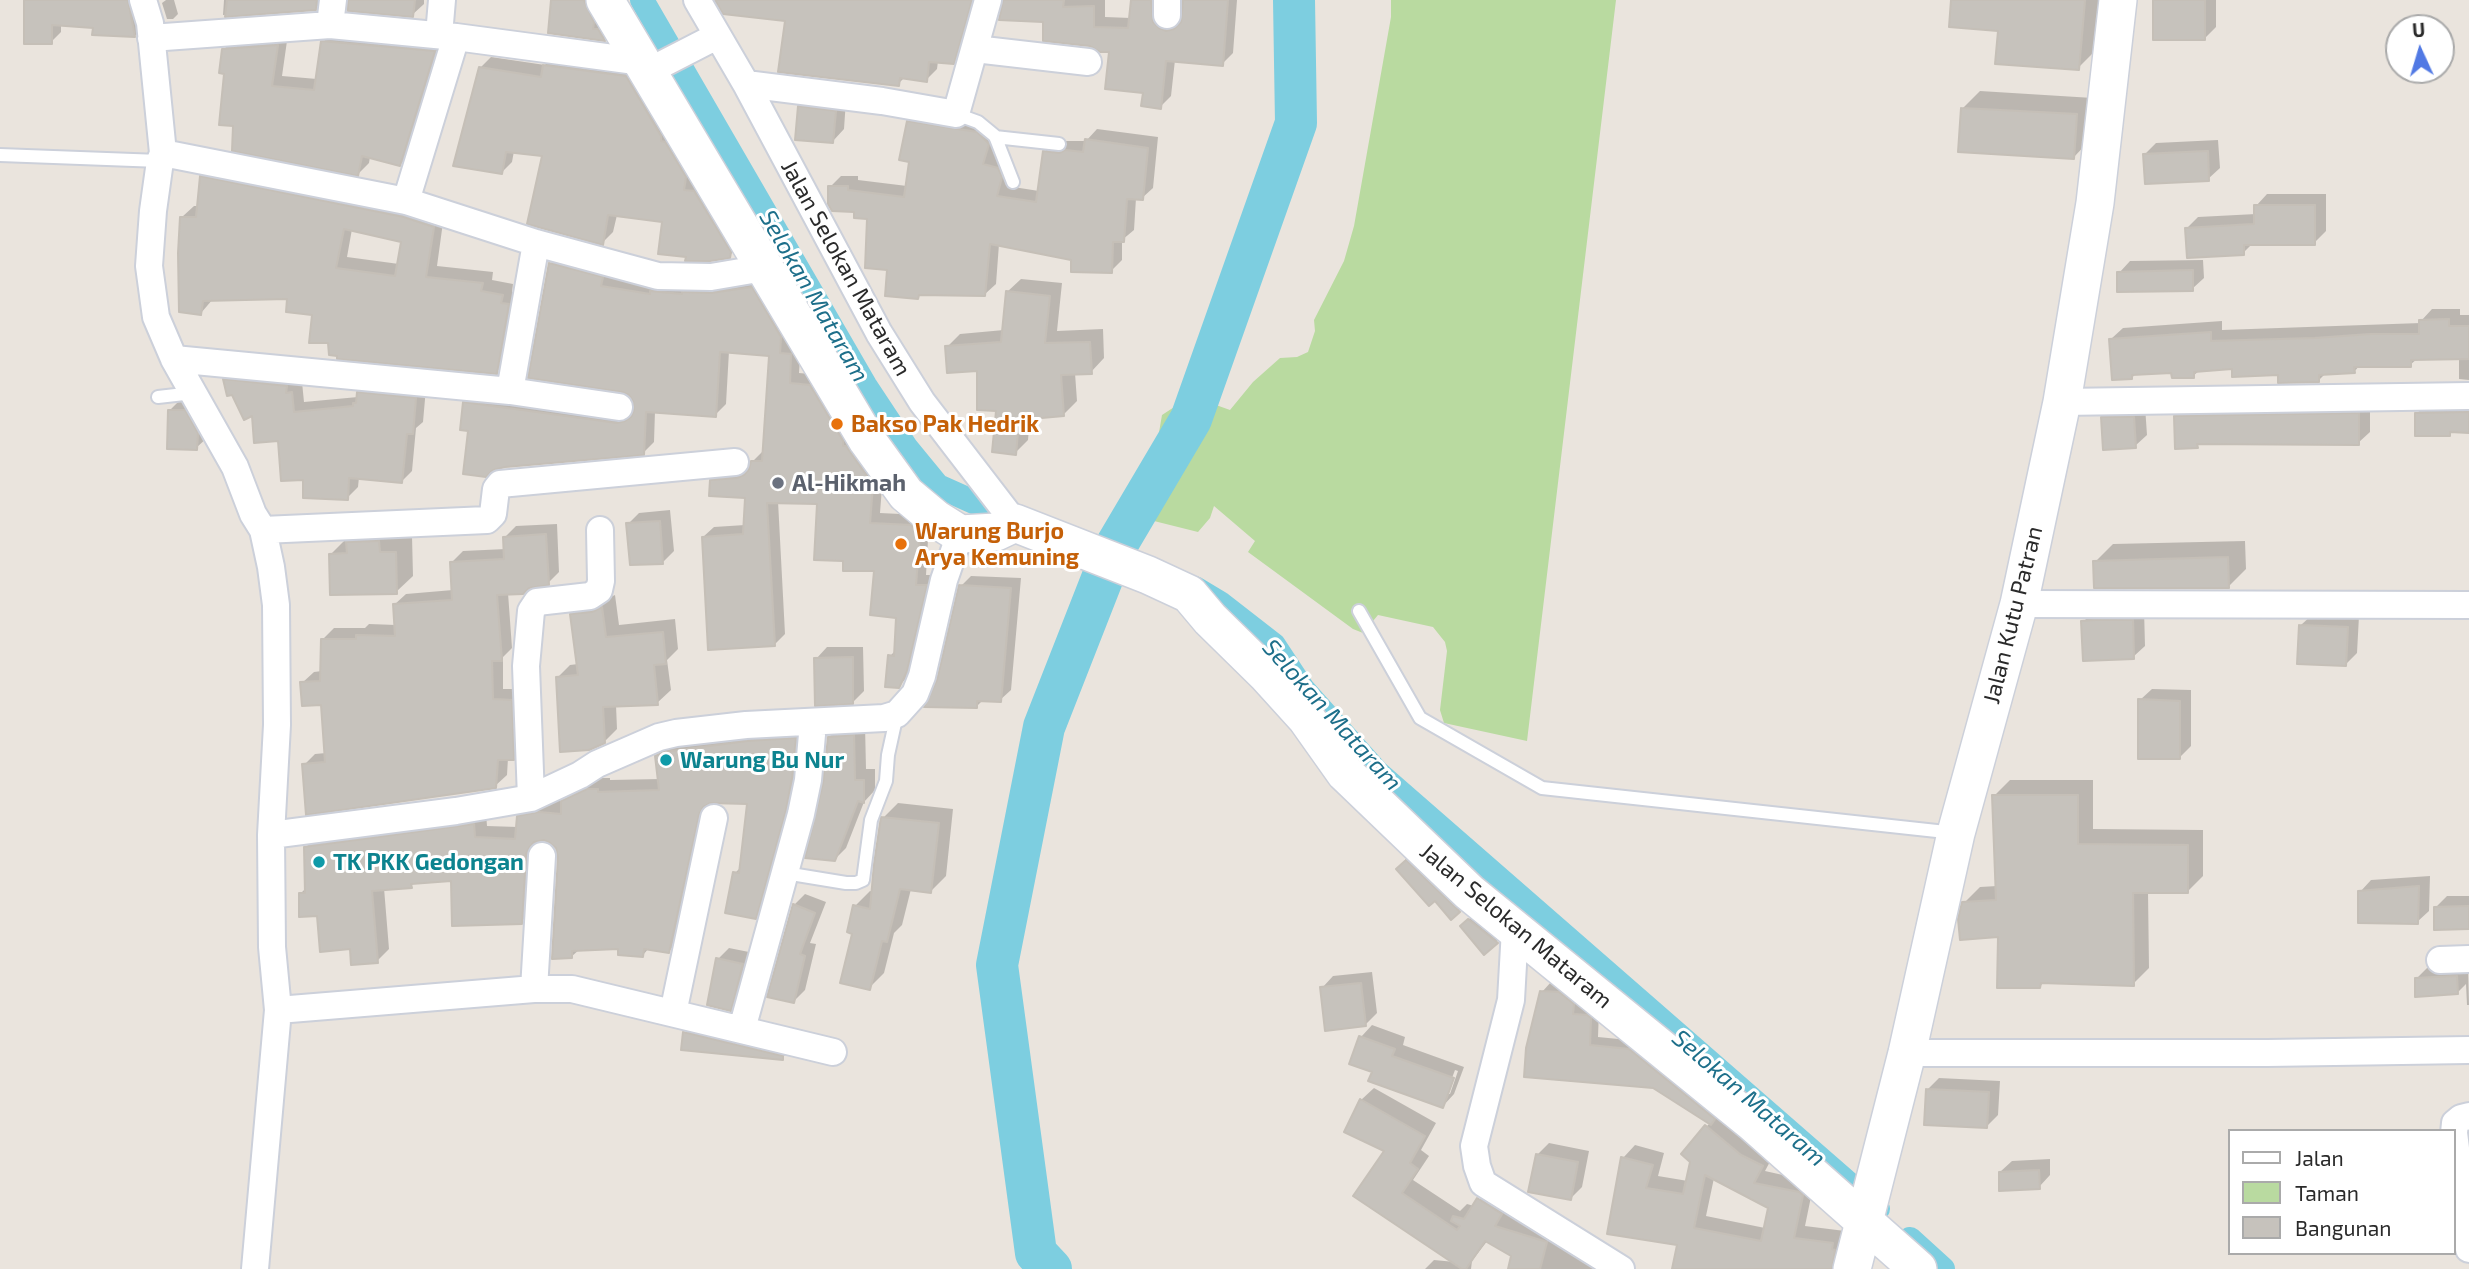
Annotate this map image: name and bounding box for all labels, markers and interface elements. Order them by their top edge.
north arrow [2385,14,2455,84]
text: U [2411,18,2426,41]
street label: Jalan Selokan Mataram [775,155,917,381]
water label: Selokan Mataram [753,205,875,387]
place label: Bakso Pak Hedrik [851,410,1039,438]
marker: Bakso Pak Hedrik [829,416,845,432]
place label: Al-Hikmah [792,469,906,497]
marker: Al-Hikmah [770,475,786,491]
place label: Warung Burjo Arya Kemuning [915,517,1079,571]
street label: Jalan Kutu Patran [1978,523,2048,707]
marker: Warung Burjo Arya Kemuning [893,536,909,552]
water label: Selokan Mataram [1256,633,1408,797]
place label: Warung Bu Nur [680,746,844,774]
marker: Warung Bu Nur [658,752,674,768]
street label: Jalan Selokan Mataram [1414,837,1618,1015]
place label: TK PKK Gedongan [333,848,524,876]
marker: TK PKK Gedongan [311,854,327,870]
water label: Selokan Mataram [1666,1024,1832,1172]
legend [2228,1129,2455,1255]
text: Jalan [2295,1145,2344,1170]
text: Taman [2295,1180,2359,1205]
text: Bangunan [2295,1215,2391,1240]

